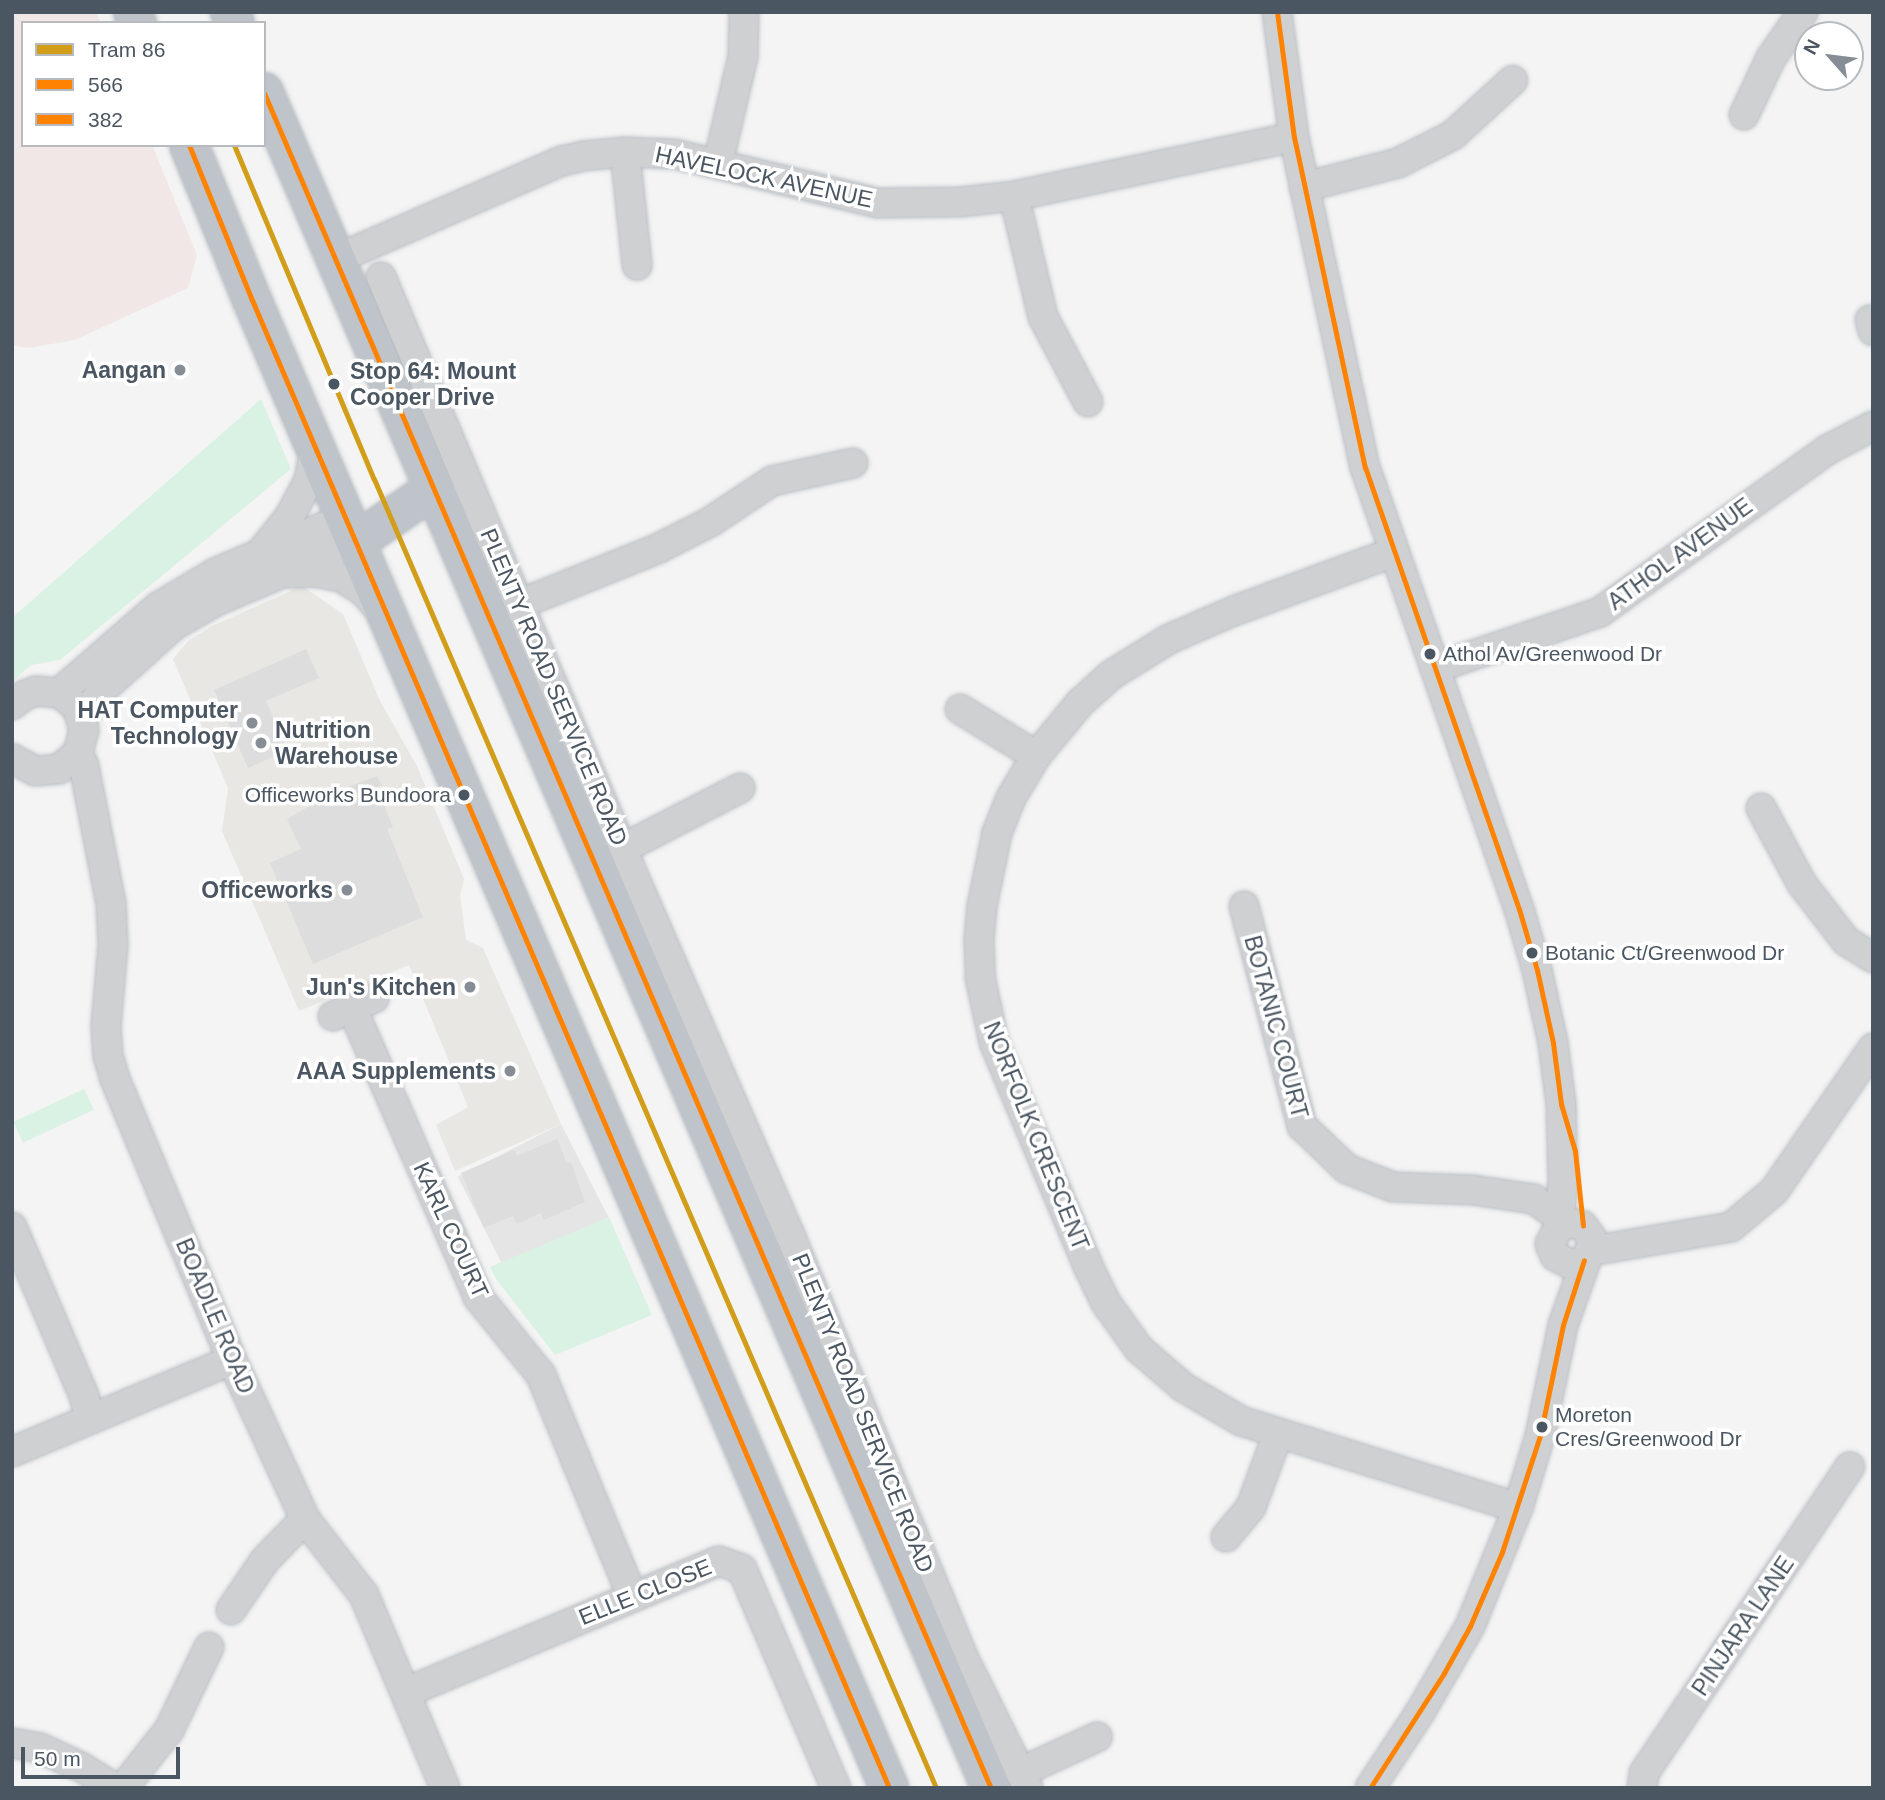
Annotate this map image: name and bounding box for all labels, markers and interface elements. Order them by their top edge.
legend [21,21,266,147]
north arrow [1794,21,1864,91]
text: N [1799,36,1824,58]
text: Tram 86 [88,38,165,61]
text: 566 [88,73,123,96]
text: 382 [88,108,123,131]
street label: HAVELOCK AVENUE [652,140,876,214]
place label: Aangan [82,356,166,384]
place label: Stop 64: Mount Cooper Drive [350,357,516,411]
marker: Aangan [172,362,188,378]
marker: Stop 64: Mount Cooper Drive [324,374,344,394]
street label: ATHOL AVENUE [1601,492,1759,616]
street label: PLENTY ROAD SERVICE ROAD [474,524,634,850]
place label: Athol Av/Greenwood Dr [1443,641,1663,667]
marker: Athol Av/Greenwood Dr [1423,647,1437,661]
place label: HAT Computer Technology [77,696,238,750]
marker: HAT Computer Technology [244,715,260,731]
place label: Nutrition Warehouse [275,716,398,770]
marker: Nutrition Warehouse [253,735,269,751]
place label: Officeworks Bundoora [245,782,451,808]
marker: Officeworks Bundoora [457,788,471,802]
place label: Officeworks [201,876,333,904]
marker: Officeworks [339,882,355,898]
street label: BOTANIC COURT [1238,933,1314,1121]
place label: Botanic Ct/Greenwood Dr [1545,940,1784,966]
marker: Botanic Ct/Greenwood Dr [1525,946,1539,960]
place label: Jun's Kitchen [306,973,456,1001]
marker: Jun's Kitchen [462,979,478,995]
street label: NORFOLK CRESCENT [977,1018,1095,1254]
place label: AAA Supplements [295,1057,496,1085]
marker: AAA Supplements [502,1063,518,1079]
street label: KARL COURT [407,1157,495,1303]
street label: BOADLE ROAD [170,1234,260,1398]
street label: PLENTY ROAD SERVICE ROAD [786,1249,940,1577]
place label: Moreton Cres/Greenwood Dr [1555,1402,1742,1452]
marker: Moreton Cres/Greenwood Dr [1535,1420,1549,1434]
street label: PINJARA LANE [1686,1550,1800,1702]
street label: ELLE CLOSE [575,1553,715,1631]
scale bar [24,1734,184,1778]
text: 50 m [34,1747,81,1770]

